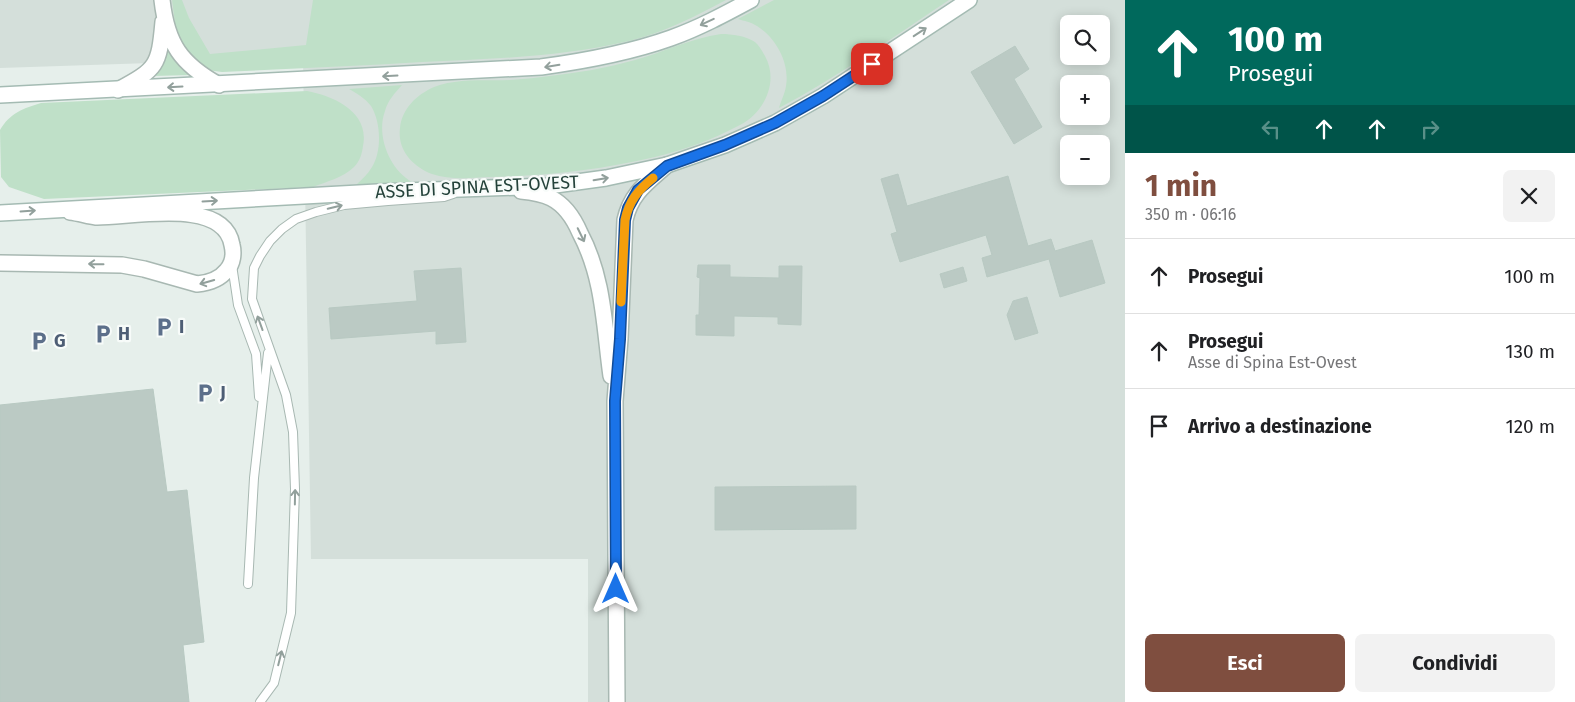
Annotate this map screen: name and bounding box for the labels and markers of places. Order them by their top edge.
pin [851,43,893,85]
parking icon: I [153,316,175,338]
place label: I [179,316,184,338]
parking icon: H [92,323,114,345]
place label: H [118,323,130,345]
parking icon: G [28,330,50,352]
place label: G [54,330,66,352]
parking icon: J [194,382,216,404]
place label: J [219,382,226,404]

